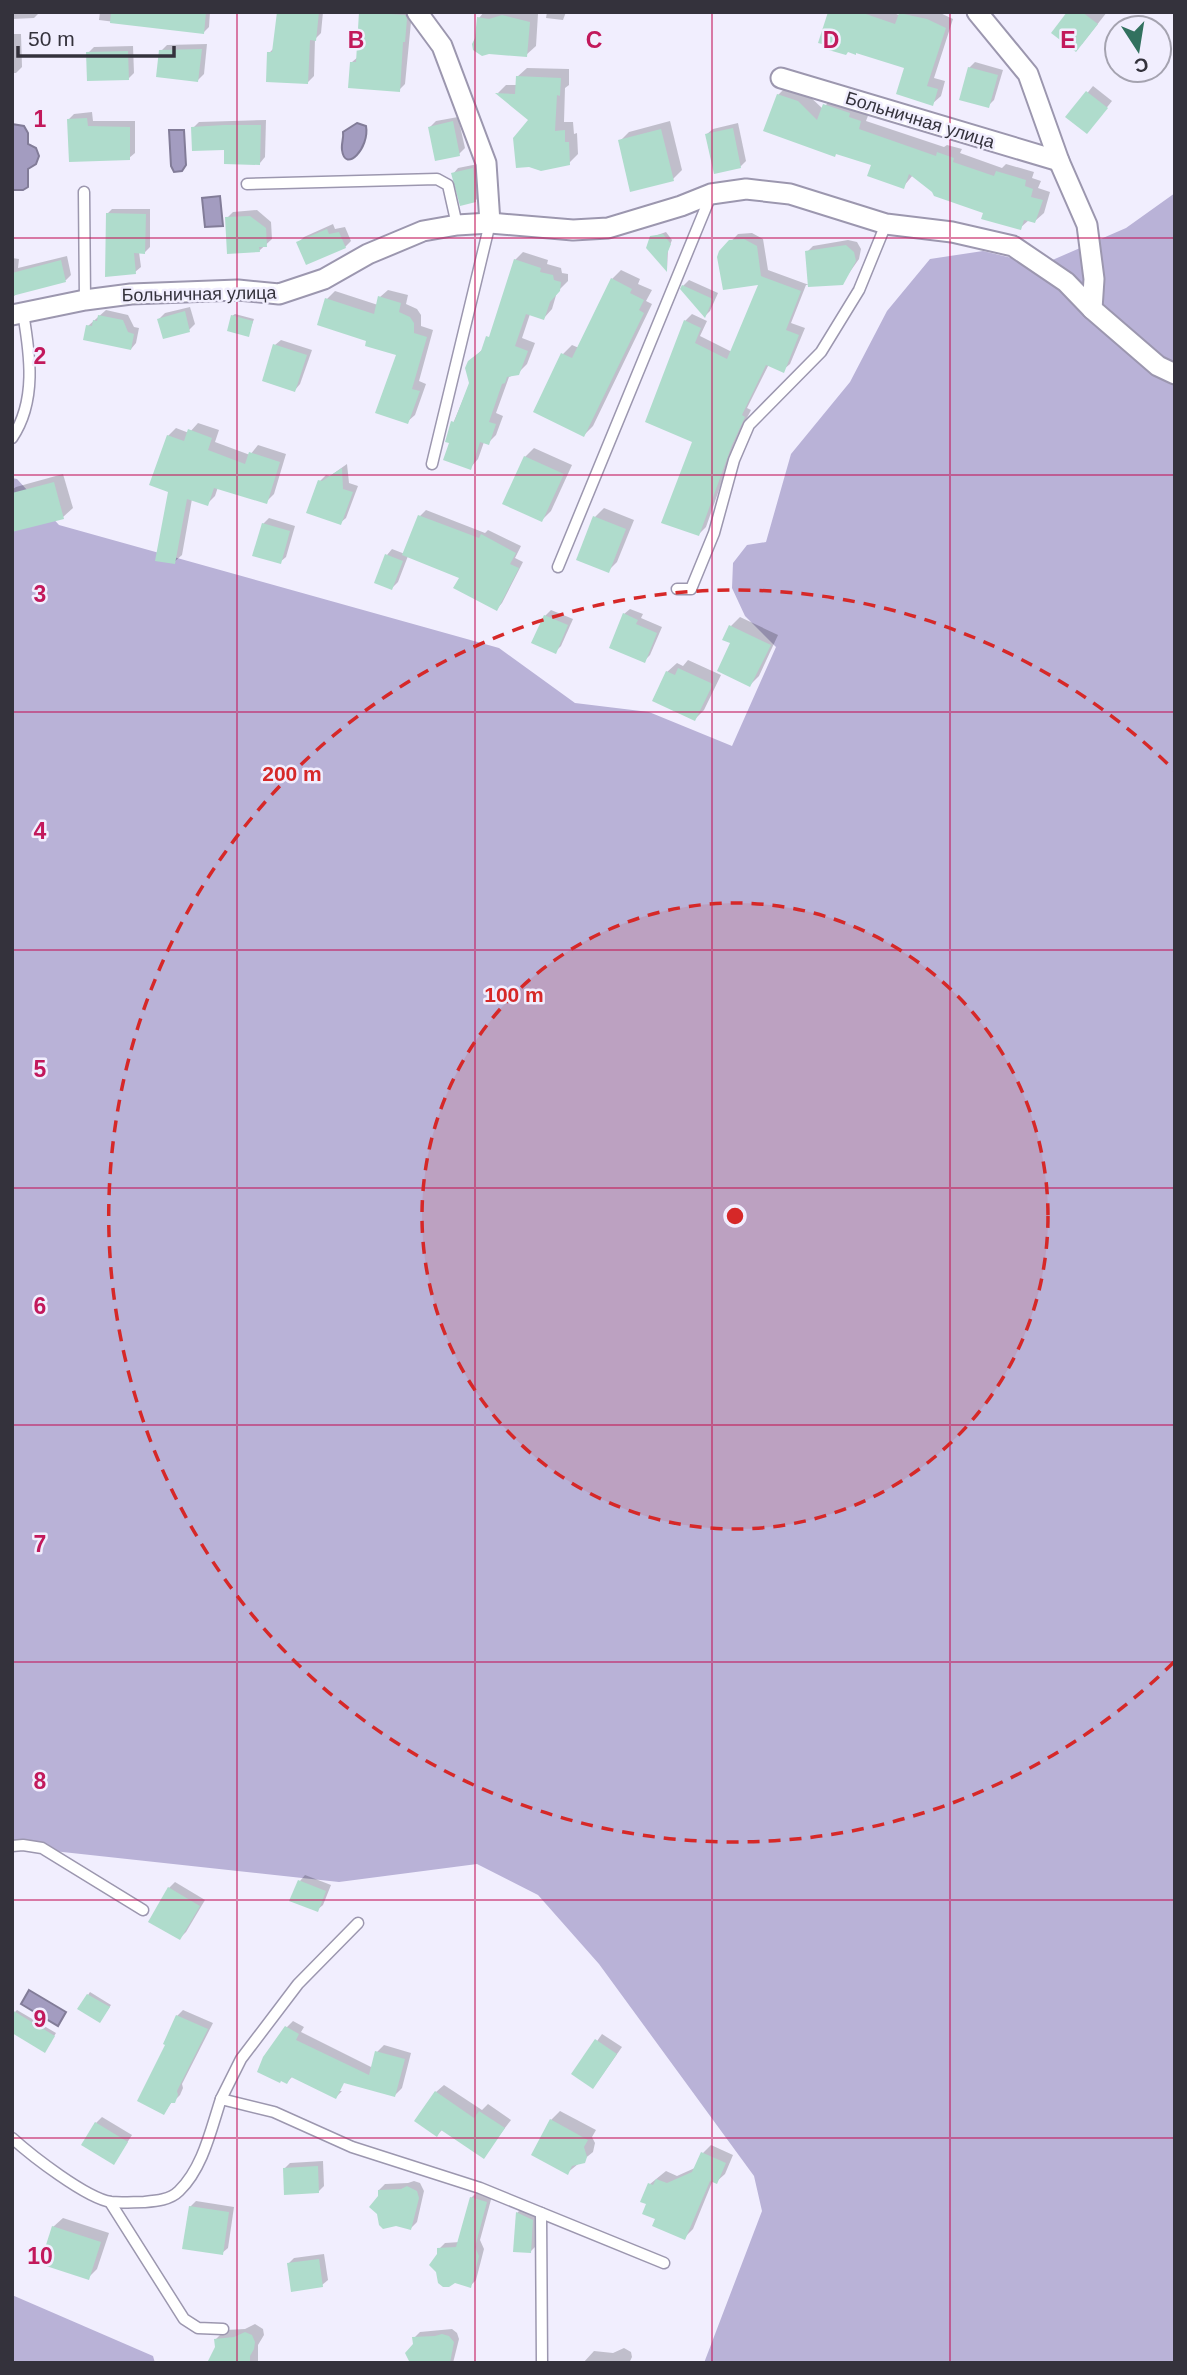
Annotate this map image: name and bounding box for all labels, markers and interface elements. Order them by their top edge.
scale bar [18,14,173,58]
north arrow [1103,14,1173,84]
text: 50 m [28,27,75,50]
text: B [348,27,364,53]
text: C [586,27,602,53]
text: D [823,27,839,53]
text: E [1060,27,1076,53]
text: С [1132,53,1150,77]
street label: Больничная улица [843,88,998,152]
text: 1 [34,106,47,132]
street label: Больничная улица [121,283,278,305]
text: 2 [34,343,46,369]
text: 3 [34,581,46,607]
text: 200 m [262,762,322,785]
text: 4 [34,818,47,844]
text: 100 m [484,983,544,1006]
text: 5 [34,1056,47,1082]
centre of rings [723,1204,747,1228]
text: 6 [34,1293,46,1319]
text: 7 [34,1531,46,1557]
text: 8 [34,1768,47,1794]
text: 9 [34,2006,46,2032]
text: 10 [27,2243,53,2269]

